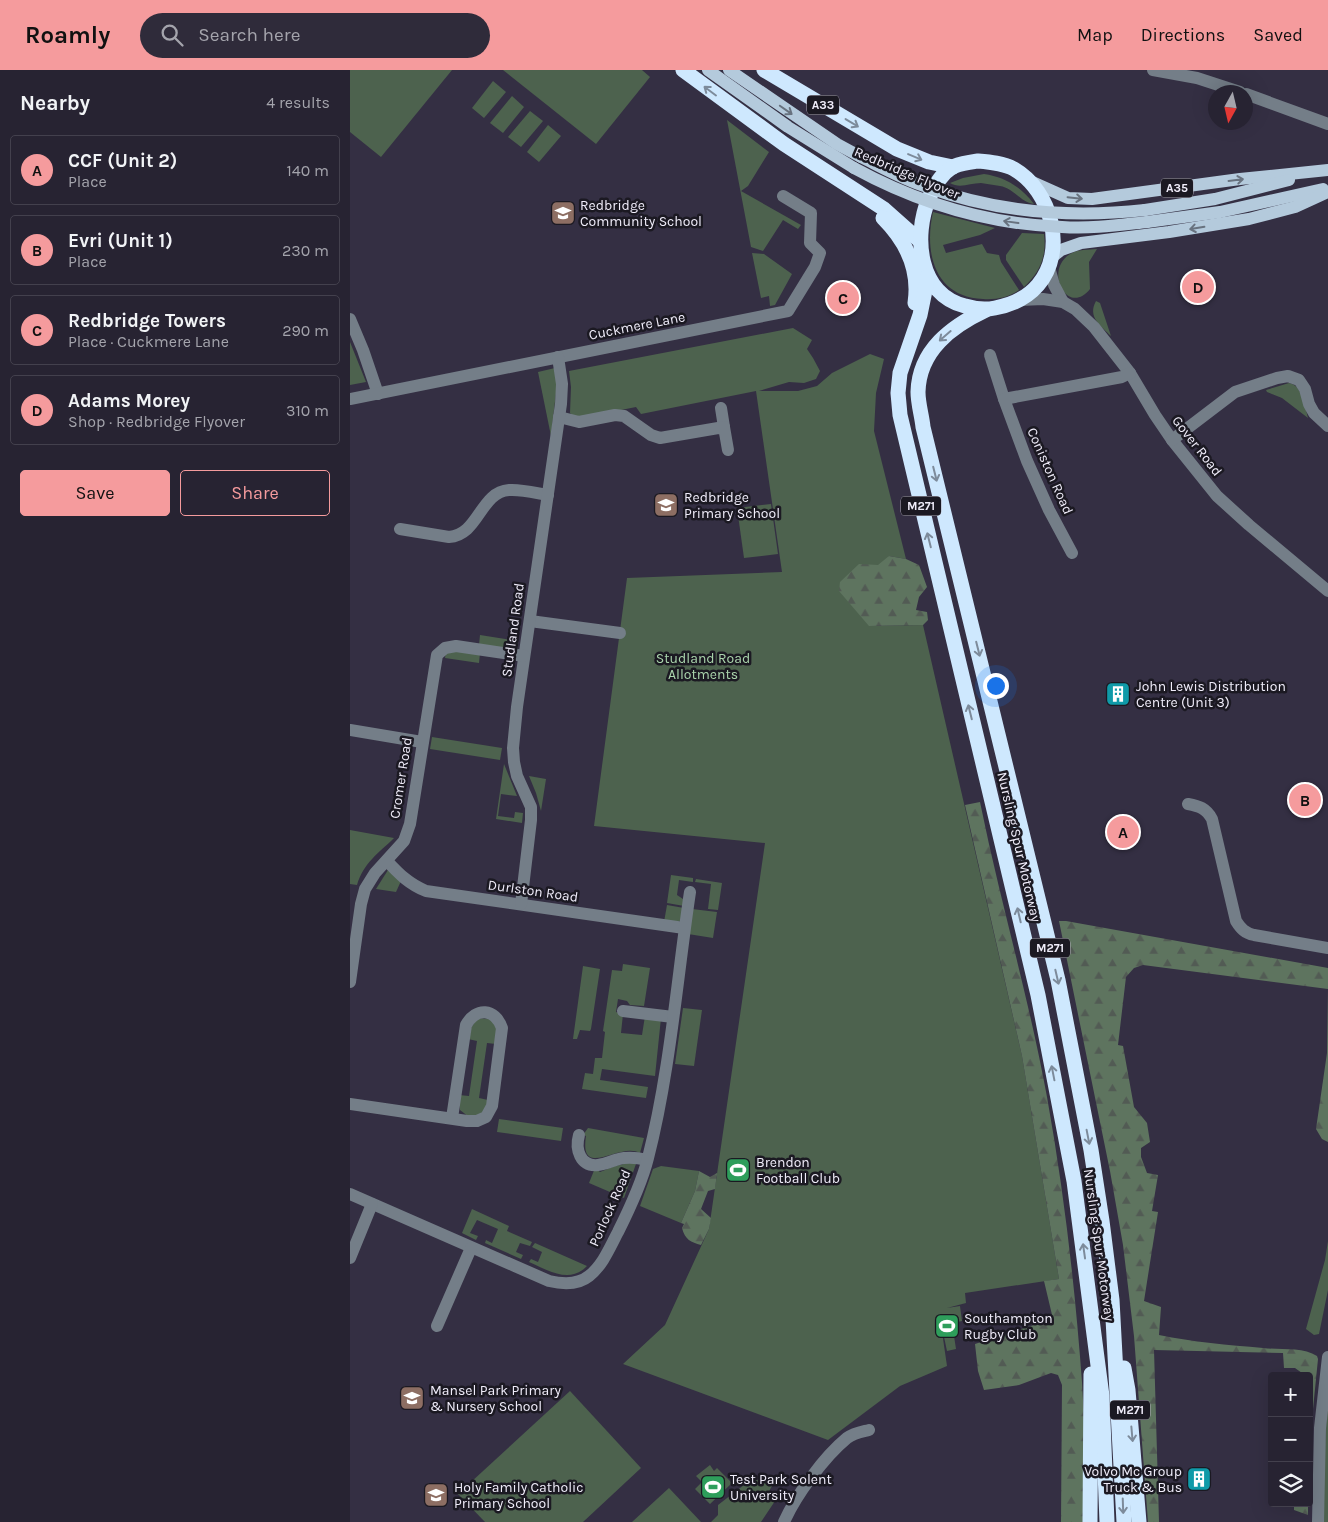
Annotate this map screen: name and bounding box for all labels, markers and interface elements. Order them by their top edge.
search box [140,13,490,58]
text: Roamly [25,21,110,49]
icon: search [158,21,186,49]
text: Search here [198,24,300,46]
text: Map [1077,24,1113,46]
text: Directions [1141,24,1225,46]
text: Saved [1253,24,1303,46]
one-way arrow [704,85,717,96]
north arrow [1208,85,1253,130]
text: Nearby [20,91,90,115]
text: 4 results [266,93,330,112]
road number: A33 [807,96,839,114]
one-way arrow [779,105,793,115]
one-way arrow [844,118,859,128]
street label: Redbridge Flyover [852,143,963,203]
text: CCF (Unit 2) [68,150,177,172]
one-way arrow [907,152,922,162]
text: A [32,161,42,180]
text: 140 m [287,161,329,180]
text: Place [68,172,107,191]
one-way arrow [1227,175,1243,185]
road number: A35 [1161,179,1193,198]
one-way arrow [1066,194,1082,203]
place label: Redbridge Community School [580,197,702,230]
school or university icon: Redbridge Community School [550,200,576,226]
one-way arrow [1003,217,1019,227]
one-way arrow [1190,223,1206,233]
text: Evri (Unit 1) [68,230,173,252]
text: B [32,241,42,260]
text: 230 m [282,241,329,260]
text: Place [68,252,107,271]
pin: D [1182,268,1214,306]
pin: C [827,279,859,317]
street label: Cuckmere Lane [587,308,687,344]
text: Redbridge Towers [68,310,226,332]
text: C [32,321,42,340]
text: 290 m [282,321,329,340]
one-way arrow [939,330,952,341]
text: Place · Cuckmere Lane [68,332,229,351]
text: Adams Morey [68,390,190,412]
text: D [32,401,42,420]
text: 310 m [286,401,329,420]
text: Shop · Redbridge Flyover [68,412,245,431]
street label: Gover Road [1168,413,1226,479]
street label: Coniston Road [1023,425,1077,517]
one-way arrow [931,466,940,482]
button: Save [20,470,170,516]
button: Share [180,470,330,516]
place label: Redbridge Primary School [684,489,780,522]
school or university icon: Redbridge Primary School [653,492,679,518]
road number: M271 [901,496,941,516]
one-way arrow [924,533,933,549]
street label: Studland Road [498,582,528,678]
one-way arrow [974,641,983,657]
park label: Studland Road Allotments [656,650,750,683]
your location [983,673,1009,699]
place label: John Lewis Distribution Centre (Unit 3) [1136,678,1286,711]
building icon: John Lewis Distribution Centre (Unit 3) [1105,681,1131,707]
one-way arrow [965,704,974,720]
street label: Cromer Road [386,736,416,820]
street label: Nursling Spur Motorway [993,770,1045,924]
pin: B [1289,781,1321,819]
pin: A [1107,813,1139,851]
street label: Durlston Road [487,876,579,906]
one-way arrow [1014,907,1023,923]
road number: M271 [1030,938,1070,958]
one-way arrow [1053,969,1062,985]
one-way arrow [1048,1066,1058,1082]
one-way arrow [1084,1128,1093,1144]
place label: Brendon Football Club [756,1154,840,1187]
sports icon: Brendon Football Club [725,1157,751,1183]
street label: Porlock Road [585,1167,635,1249]
street label: Nursling Spur Motorway [1080,1168,1118,1323]
one-way arrow [1079,1243,1089,1259]
place label: Southampton Rugby Club [964,1310,1053,1343]
sports icon: Southampton Rugby Club [934,1313,960,1339]
map controls [1268,1372,1313,1507]
button: + [1268,1372,1313,1417]
place label: Mansel Park Primary & Nursery School [430,1382,561,1415]
school or university icon: Mansel Park Primary & Nursery School [399,1385,425,1411]
road number: M271 [1110,1400,1150,1420]
button: − [1268,1417,1313,1462]
one-way arrow [1127,1426,1137,1442]
button: layers [1268,1462,1313,1507]
place label: Volvo Mc Group Truck & Bus [1084,1463,1182,1496]
building icon: Volvo Mc Group Truck & Bus [1186,1466,1212,1492]
place label: Test Park Solent University [730,1471,832,1504]
sports icon: Test Park Solent University [700,1474,726,1500]
place label: Holy Family Catholic Primary School [454,1479,583,1512]
school or university icon: Holy Family Catholic Primary School [423,1482,449,1508]
one-way arrow [1119,1497,1128,1513]

